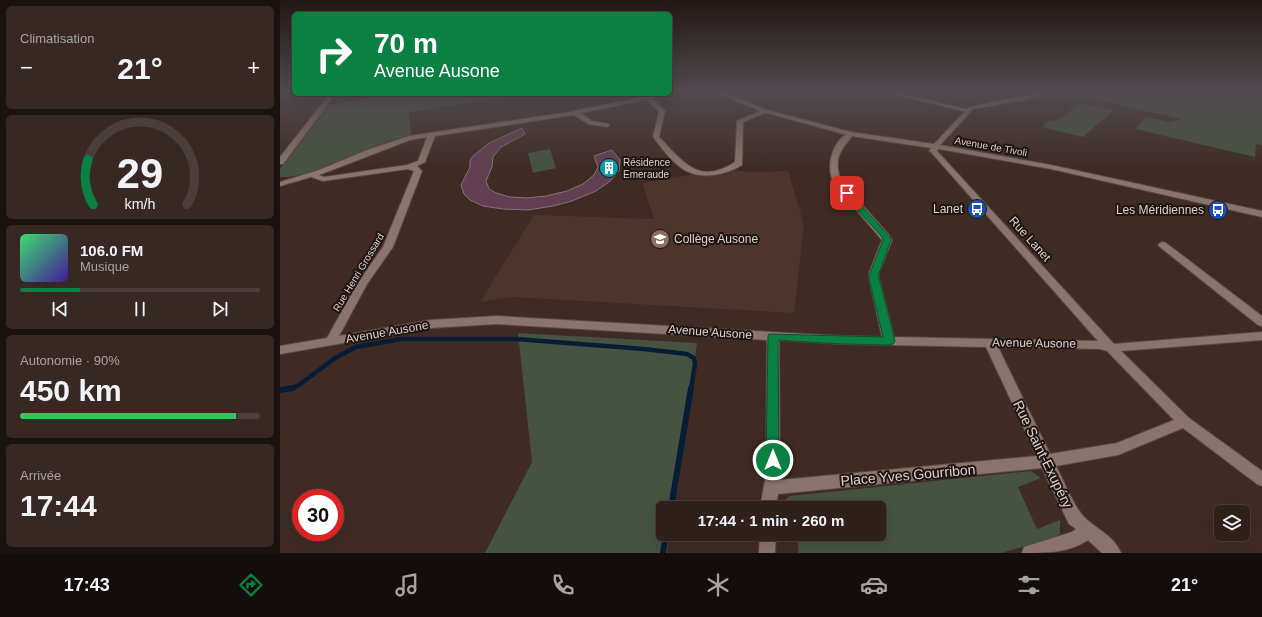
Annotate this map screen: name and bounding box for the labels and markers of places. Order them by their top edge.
building icon: Résidence Emeraude [598,157,620,179]
place label: Résidence Emeraude [623,157,671,180]
pin [830,176,864,210]
bus stop icon: Lanet [966,198,988,220]
bus stop icon: Les Méridiennes [1207,199,1229,221]
place label: Lanet [933,202,964,216]
place label: Les Méridiennes [1116,203,1204,217]
school or university icon: Collège Ausone [649,228,671,250]
place label: Collège Ausone [674,232,758,246]

